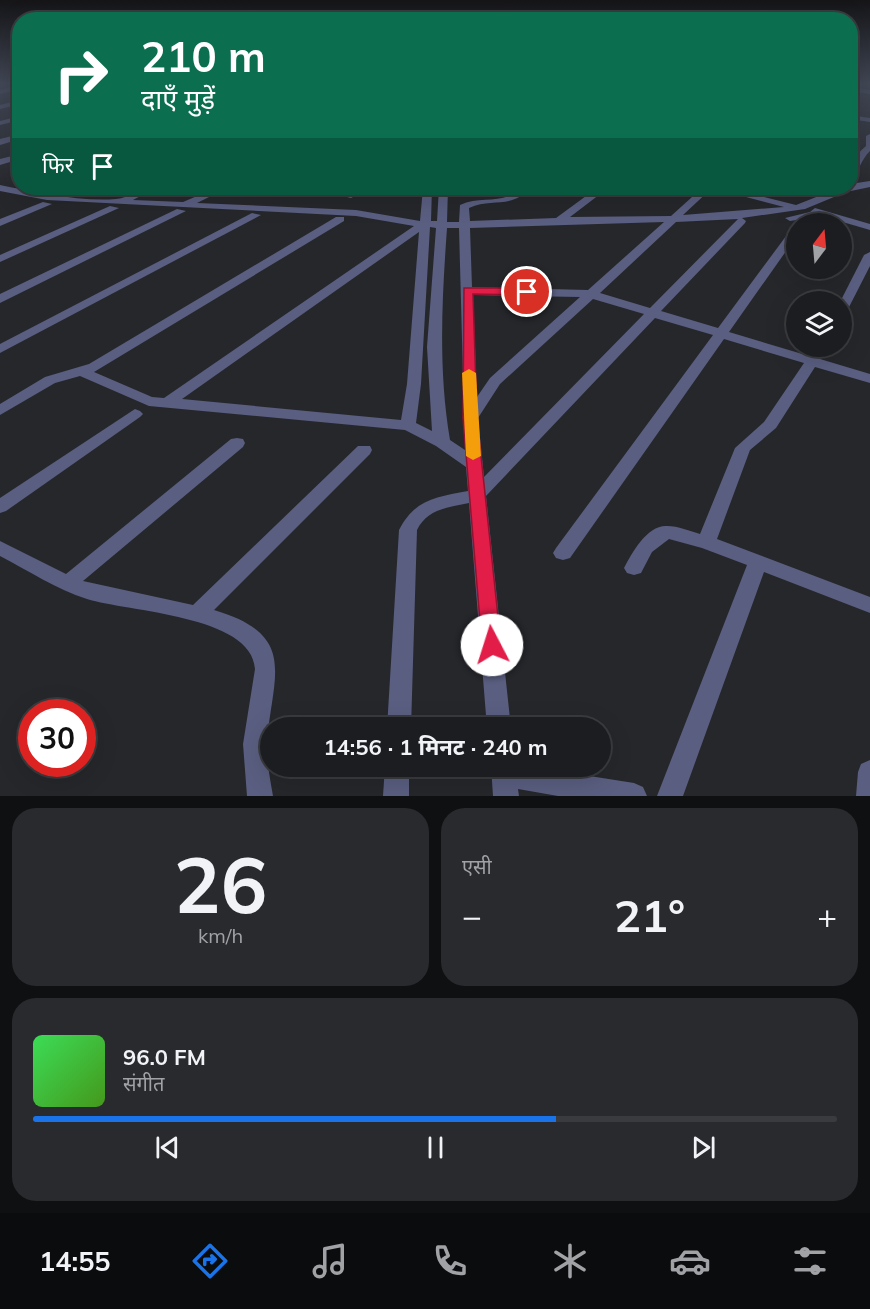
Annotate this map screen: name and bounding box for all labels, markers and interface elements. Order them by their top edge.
text: 210 m [141,30,266,83]
icon: right [42,36,120,114]
text: दाएँ मुड़ें [141,82,215,116]
icon: arrive [86,150,119,183]
text: फिर [42,151,74,179]
north arrow [786,213,852,279]
map controls [786,213,852,357]
pin [501,266,552,317]
icon: arrive [510,275,543,308]
button: layers [786,291,852,357]
position arrow [460,613,524,677]
speed limit sign: 30 [18,699,96,777]
text: 14:56 · 1 मिनट · 240 m [323,733,548,761]
text: 26 [174,835,267,933]
text: एसी [462,854,492,879]
text: 21° [614,887,685,943]
text: − [462,895,482,936]
text: + [817,895,837,936]
text: km/h [198,923,243,948]
text: 96.0 FM [123,1043,206,1071]
text: संगीत [123,1071,164,1096]
icon: previous [151,1131,184,1164]
icon: pause [419,1131,452,1164]
icon: next [687,1131,720,1164]
icon: directions [189,1240,231,1282]
icon: music [309,1240,351,1282]
icon: phone [429,1240,471,1282]
icon: climate [549,1240,591,1282]
icon: car [669,1240,711,1282]
icon: filters [789,1240,831,1282]
text: 14:55 [39,1244,111,1278]

